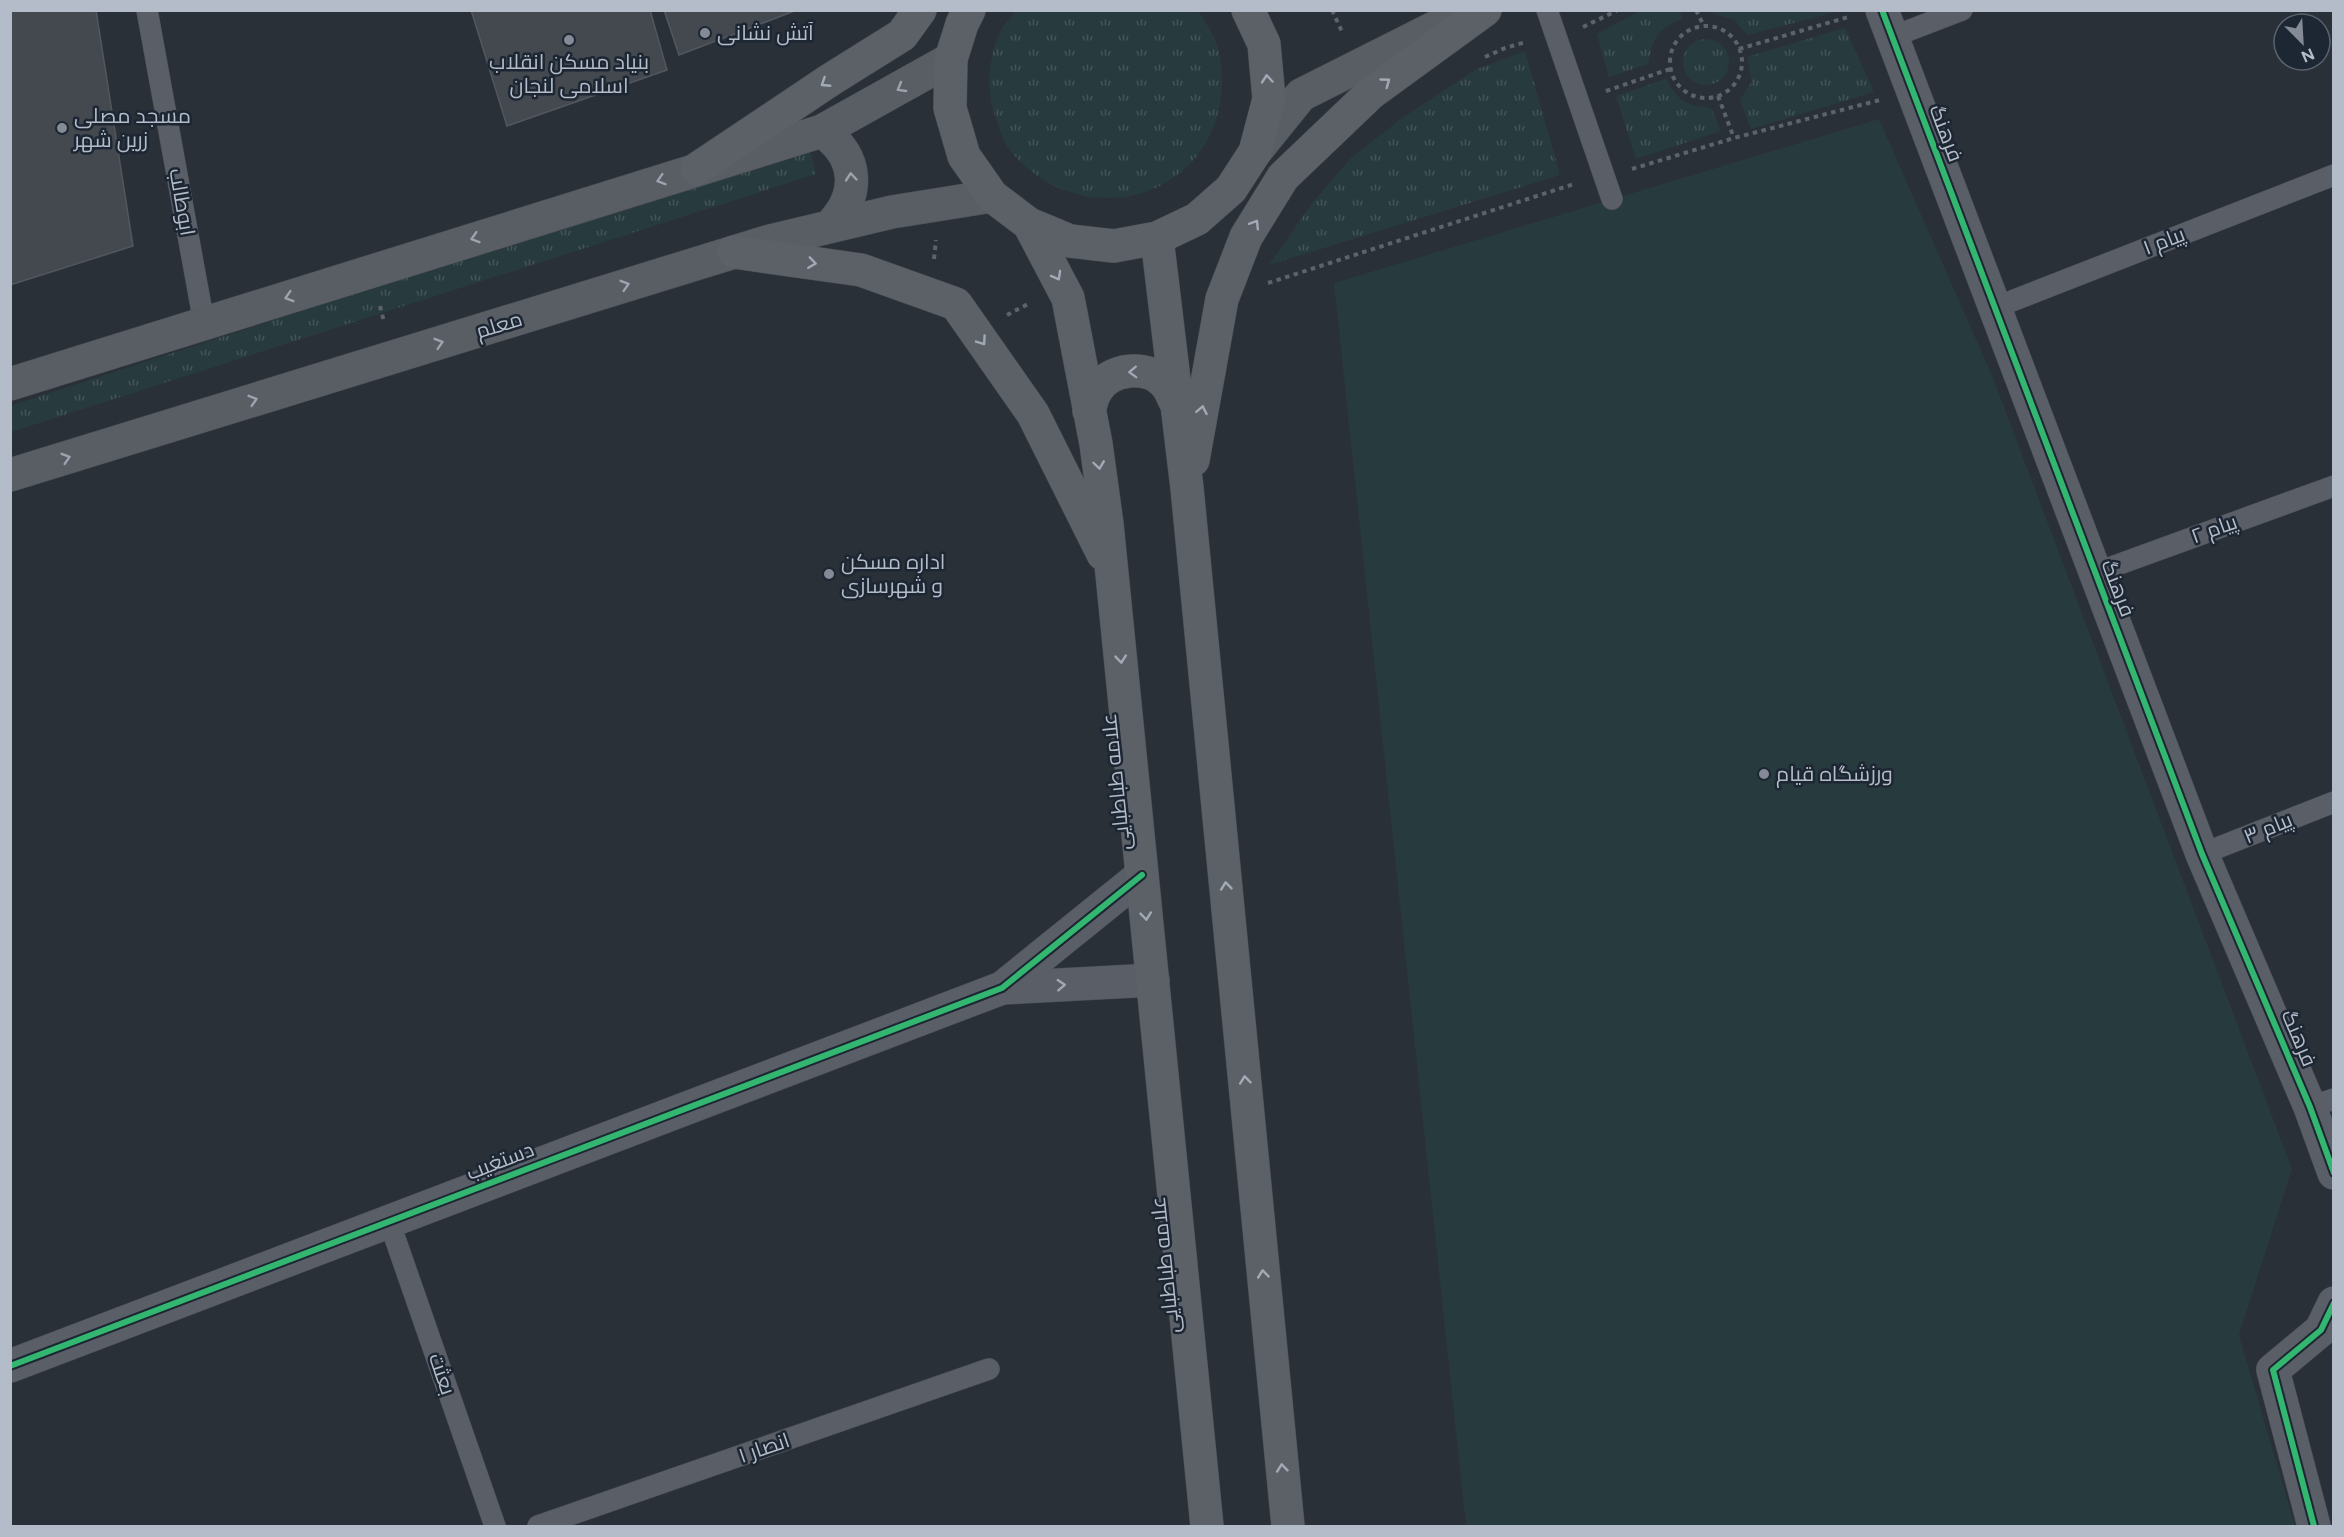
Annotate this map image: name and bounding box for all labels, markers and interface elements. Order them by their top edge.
north arrow [2272,12,2332,72]
place label: آتش نشانی [717,20,814,46]
marker: آتش نشانی [698,26,712,40]
marker: بنیاد مسکن انقلاب اسلامی لنجان [562,33,576,47]
text: N [2298,44,2317,66]
place label: بنیاد مسکن انقلاب اسلامی لنجان [489,49,649,99]
one-way arrow [1261,74,1274,83]
one-way arrow [820,76,831,87]
one-way arrow [1380,78,1391,89]
one-way arrow [897,81,907,92]
street label: فرهنگ [1924,101,1969,165]
place label: مسجد مصلی زرین شهر [73,103,191,153]
marker: مسجد مصلی زرین شهر [55,121,69,135]
street label: ابوطالب [164,166,201,238]
one-way arrow [844,172,857,181]
one-way arrow [656,173,667,185]
one-way arrow [1247,219,1258,230]
street label: پیام ۱ [2139,221,2189,262]
one-way arrow [470,231,481,244]
one-way arrow [808,257,817,269]
one-way arrow [1050,270,1061,280]
one-way arrow [619,280,630,293]
one-way arrow [284,290,295,302]
street label: معلم [473,306,526,345]
one-way arrow [975,335,986,346]
one-way arrow [433,338,444,350]
one-way arrow [1128,366,1137,379]
one-way arrow [247,395,258,408]
one-way arrow [1195,405,1208,415]
one-way arrow [60,453,71,465]
one-way arrow [1093,460,1105,470]
street label: پیام ۲ [2187,509,2241,550]
place label: اداره مسکن و شهرسازی [841,549,945,599]
street label: فرهنگ [2096,556,2141,620]
marker: اداره مسکن و شهرسازی [822,567,836,581]
one-way arrow [1114,654,1127,663]
street label: علامه طباطبایی [1096,712,1136,852]
place label: ورزشگاه قیام [1776,761,1893,788]
marker: ورزشگاه قیام [1757,767,1771,781]
street label: پیام ۳ [2240,806,2297,850]
one-way arrow [1220,881,1233,891]
one-way arrow [1139,911,1152,920]
one-way arrow [1056,978,1065,991]
street label: فرهنگ [2276,1006,2323,1070]
one-way arrow [1239,1076,1252,1085]
street label: دستغیب [462,1136,537,1185]
street label: علامه طباطبایی [1145,1195,1185,1335]
one-way arrow [1258,1270,1270,1279]
street label: بعثت [424,1350,461,1398]
street label: انصار ۱ [735,1427,793,1468]
one-way arrow [1276,1464,1289,1473]

